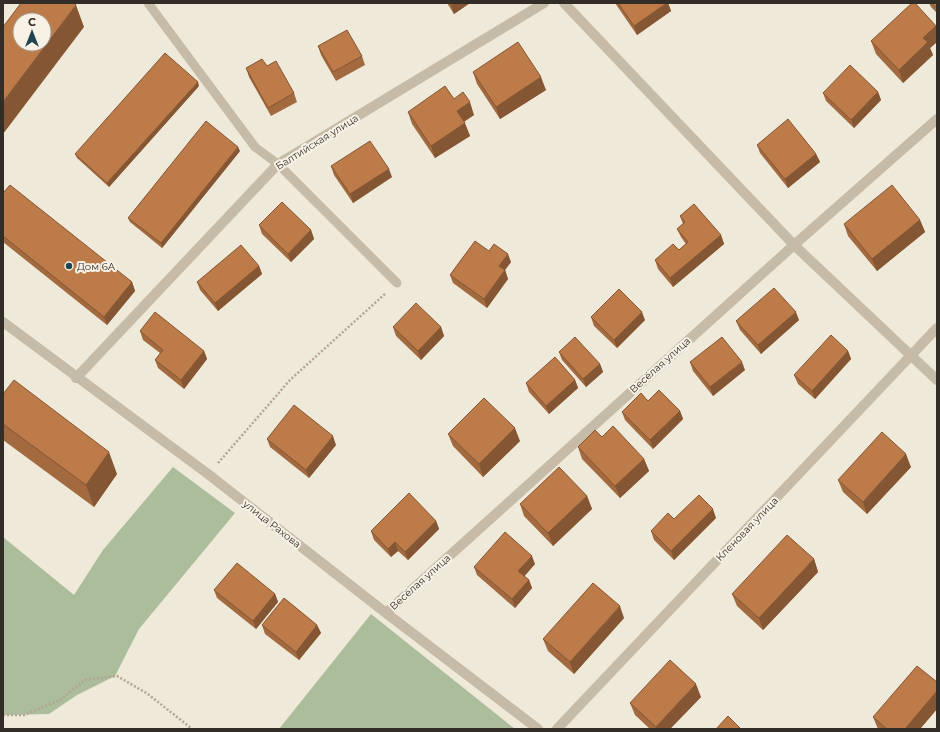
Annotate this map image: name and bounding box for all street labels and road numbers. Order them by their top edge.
street label: Балтийская улица [273,111,361,173]
street label: Весёлая улица [627,334,693,396]
street label: Кленовая улица [713,494,781,564]
street label: улица Рахова [240,497,304,551]
street label: Весёлая улица [387,551,453,613]

